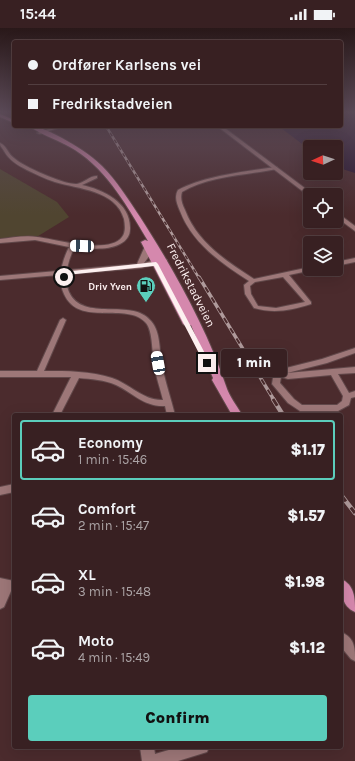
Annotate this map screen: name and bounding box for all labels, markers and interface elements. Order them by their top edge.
text: 15:44 [20,5,56,23]
text: Ordfører Karlsens vei [52,56,201,74]
text: Fredrikstadveien [52,95,173,113]
north arrow [303,140,343,180]
map controls [303,140,343,276]
button: locate [303,188,343,228]
button: layers [303,236,343,276]
car [70,240,94,252]
street label: Fredrikstadveien [164,241,218,329]
route start [55,268,73,286]
fuel station icon: Driv Yven [135,275,157,303]
place label: Driv Yven [88,281,132,293]
callout: 1 min [221,349,287,377]
car [150,350,166,376]
route end [198,354,216,372]
text: 1 min [237,355,271,370]
icon: car [30,432,66,468]
text: Economy [78,434,143,452]
text: $1.17 [291,441,325,459]
text: 1 min · 15:46 [78,452,147,467]
icon: car [30,498,66,534]
text: Comfort [78,500,136,518]
text: $1.57 [287,507,325,525]
text: 2 min · 15:47 [78,518,149,533]
icon: car [30,564,66,600]
text: XL [78,566,96,584]
text: $1.98 [284,573,325,591]
text: 3 min · 15:48 [78,584,151,599]
icon: car [30,630,66,666]
text: Moto [78,632,114,650]
text: $1.12 [289,639,325,657]
text: 4 min · 15:49 [78,650,150,665]
button: Confirm [28,695,327,741]

